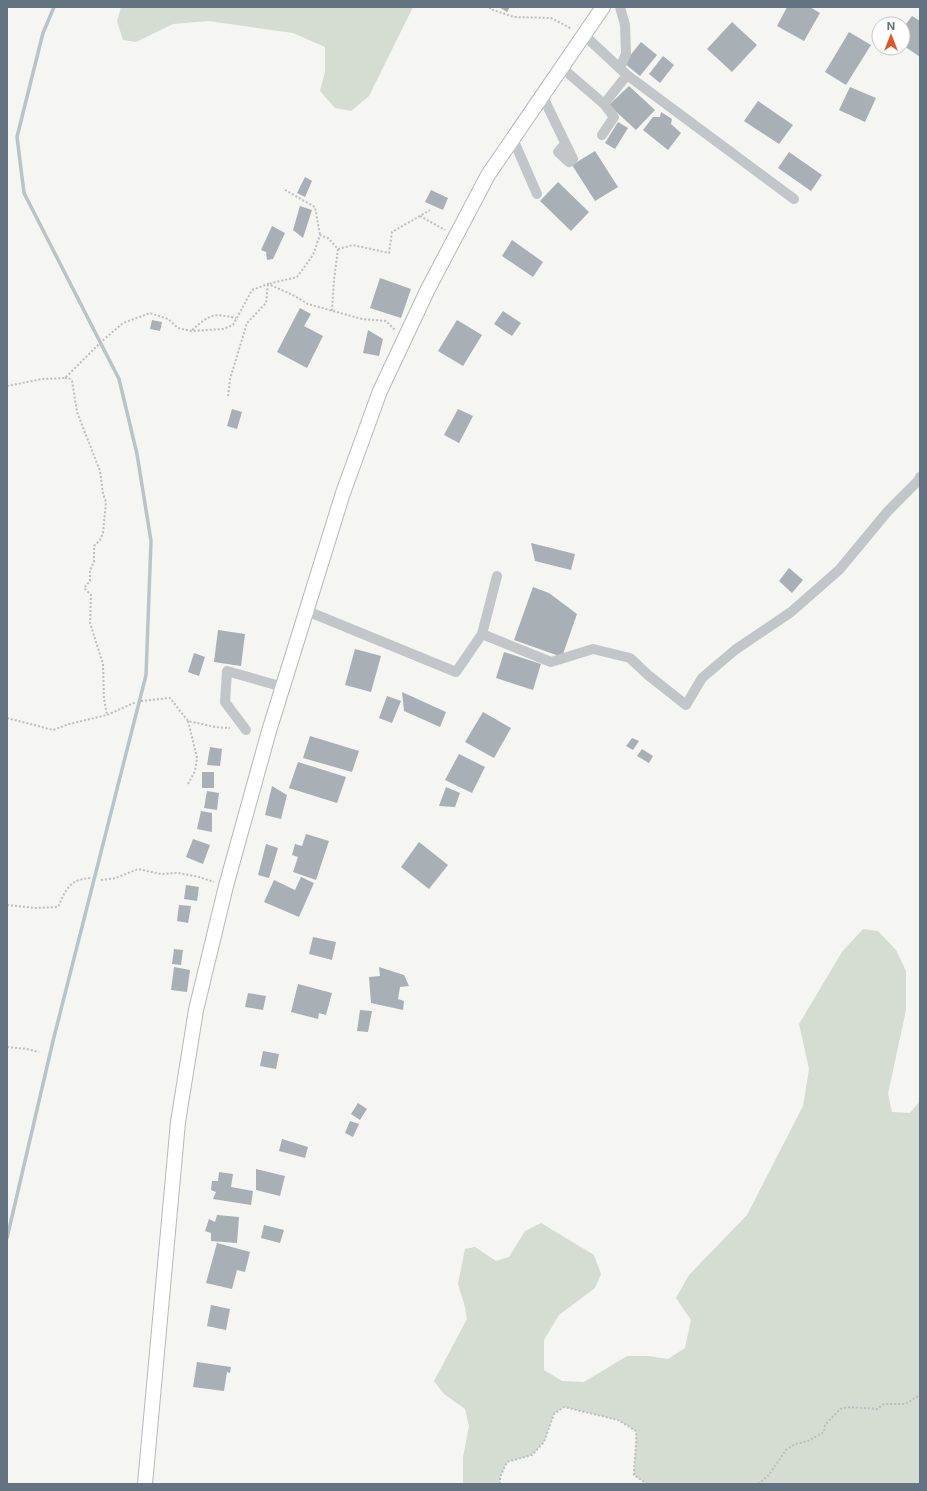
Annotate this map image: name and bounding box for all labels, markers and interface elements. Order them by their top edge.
north arrow [871,16,911,56]
text: N [887,19,895,33]

